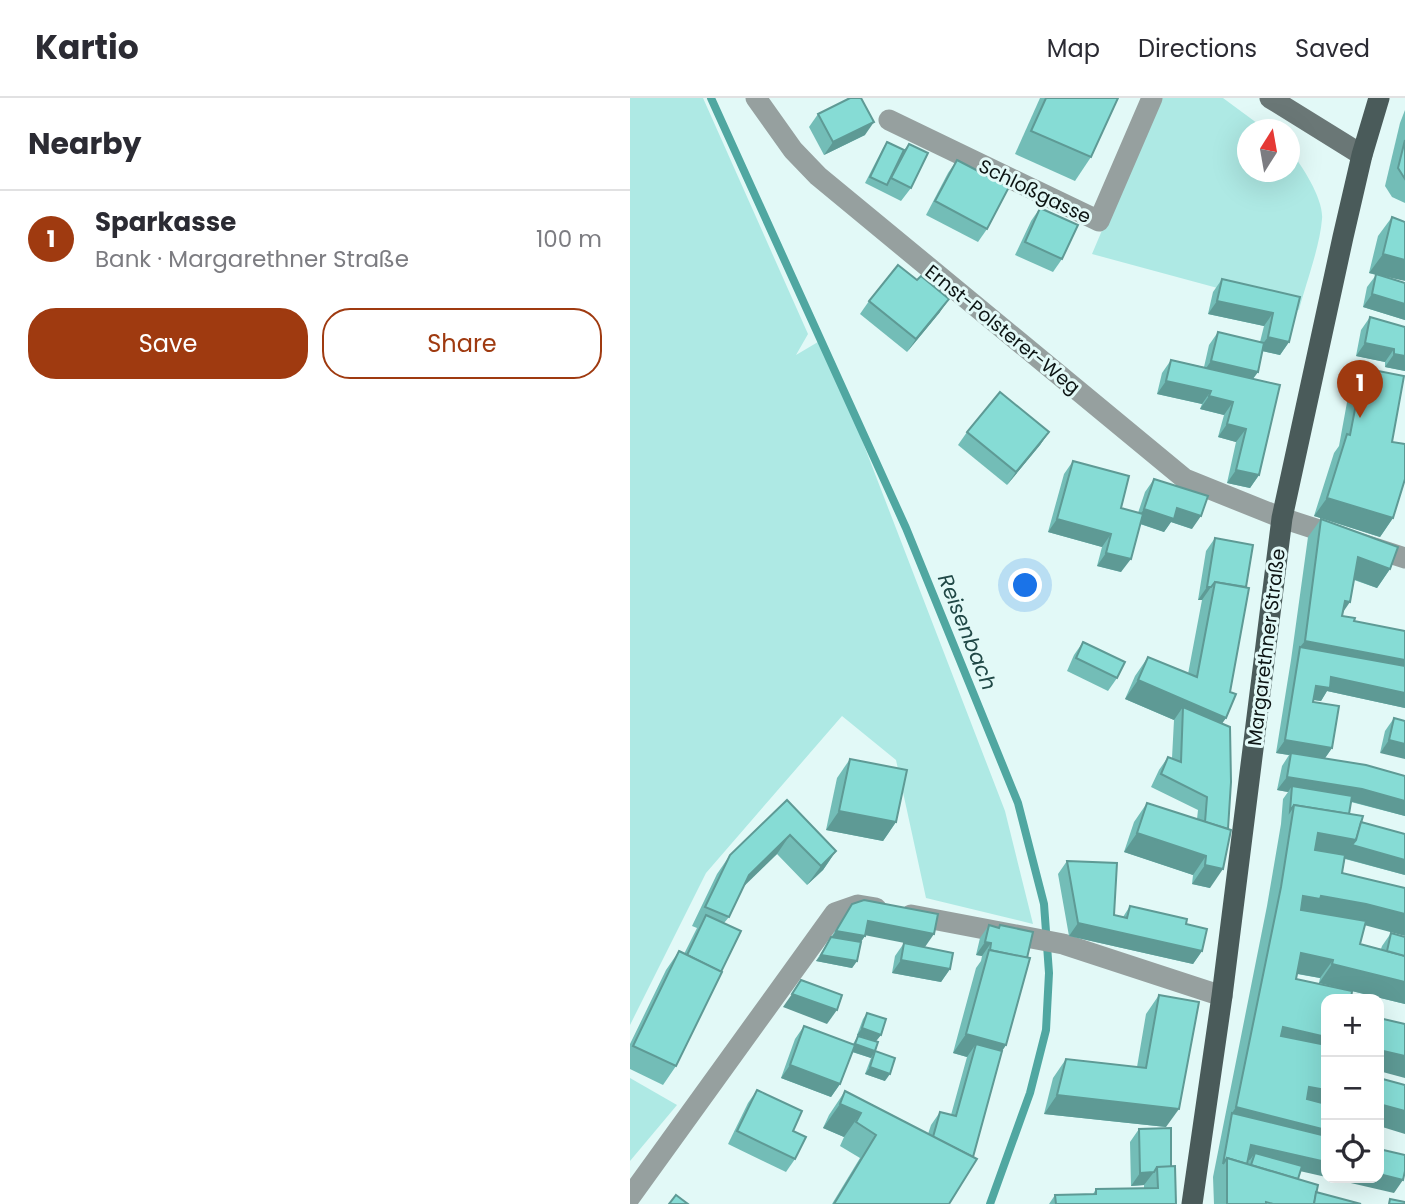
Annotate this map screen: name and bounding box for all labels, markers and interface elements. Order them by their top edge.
text: Kartio [35,24,139,71]
text: Map [1047,32,1100,65]
text: Directions [1138,32,1257,65]
text: Saved [1295,32,1370,65]
north arrow [1237,119,1300,182]
text: Nearby [28,122,142,165]
street label: Schloßgasse [974,153,1095,230]
text: Sparkasse [95,204,236,240]
text: 1 [47,223,55,255]
text: 100 m [536,223,602,255]
text: Bank · Margarethner Straße [95,243,409,275]
street label: Ernst-Polsterer-Weg [919,258,1086,400]
button: Save [28,308,308,379]
button: Share [322,308,602,379]
pin: 1 [1337,360,1383,418]
street label: Margarethner Straße [1241,547,1292,747]
your location [1008,568,1042,602]
water label: Reisenbach [931,569,1004,694]
map controls [1321,994,1384,1183]
button: + [1321,994,1384,1057]
button: − [1321,1057,1384,1120]
button: locate [1321,1120,1384,1183]

